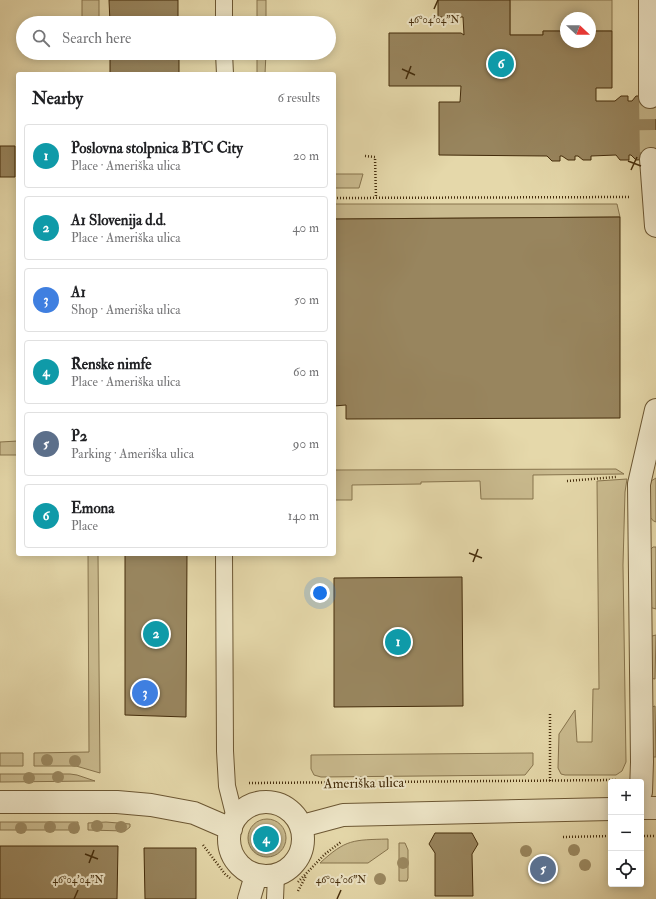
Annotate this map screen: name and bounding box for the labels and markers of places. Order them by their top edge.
pin: 6 [488,49,514,79]
pin: 2 [143,619,169,649]
pin: 1 [385,627,411,657]
pin: 3 [132,678,158,708]
pin: 4 [253,824,279,854]
pin: 5 [530,854,556,884]

